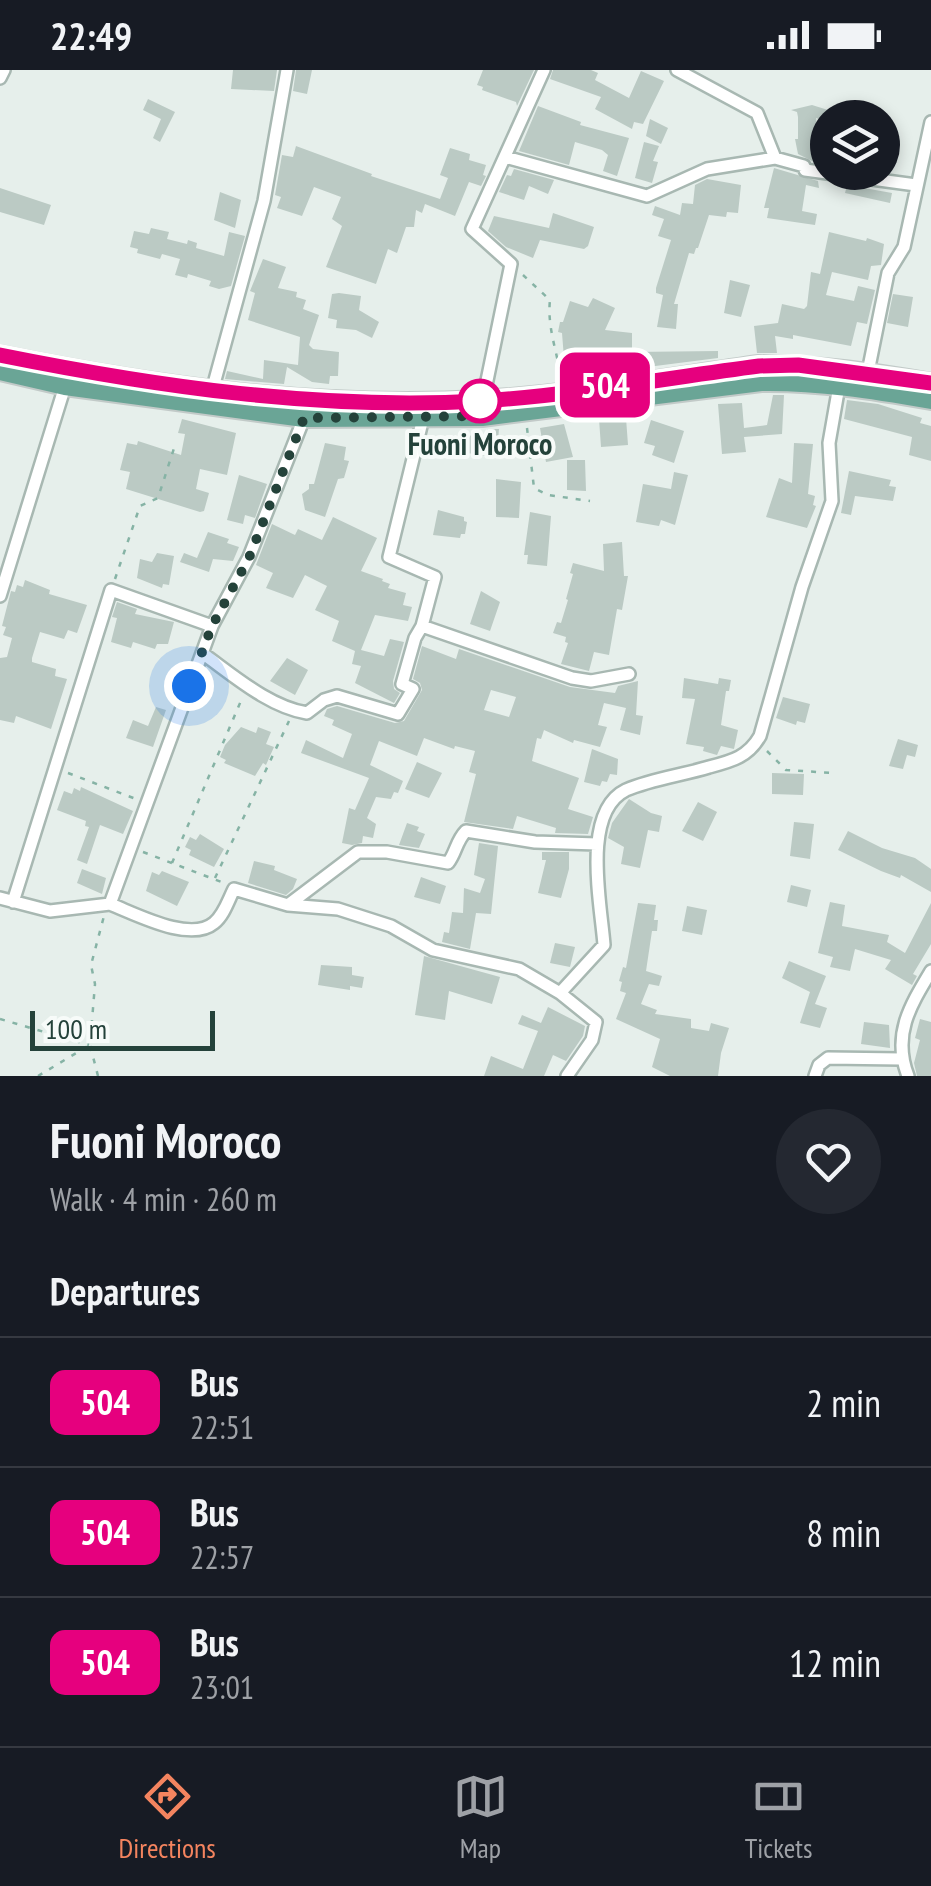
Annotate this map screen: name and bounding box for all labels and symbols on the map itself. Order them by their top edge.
line badge: 504 [548,352,662,418]
marker: Fuoni Moroco [459,380,501,422]
place label: Fuoni Moroco [408,424,552,463]
your location [164,661,214,711]
scale bar [30,1006,215,1050]

